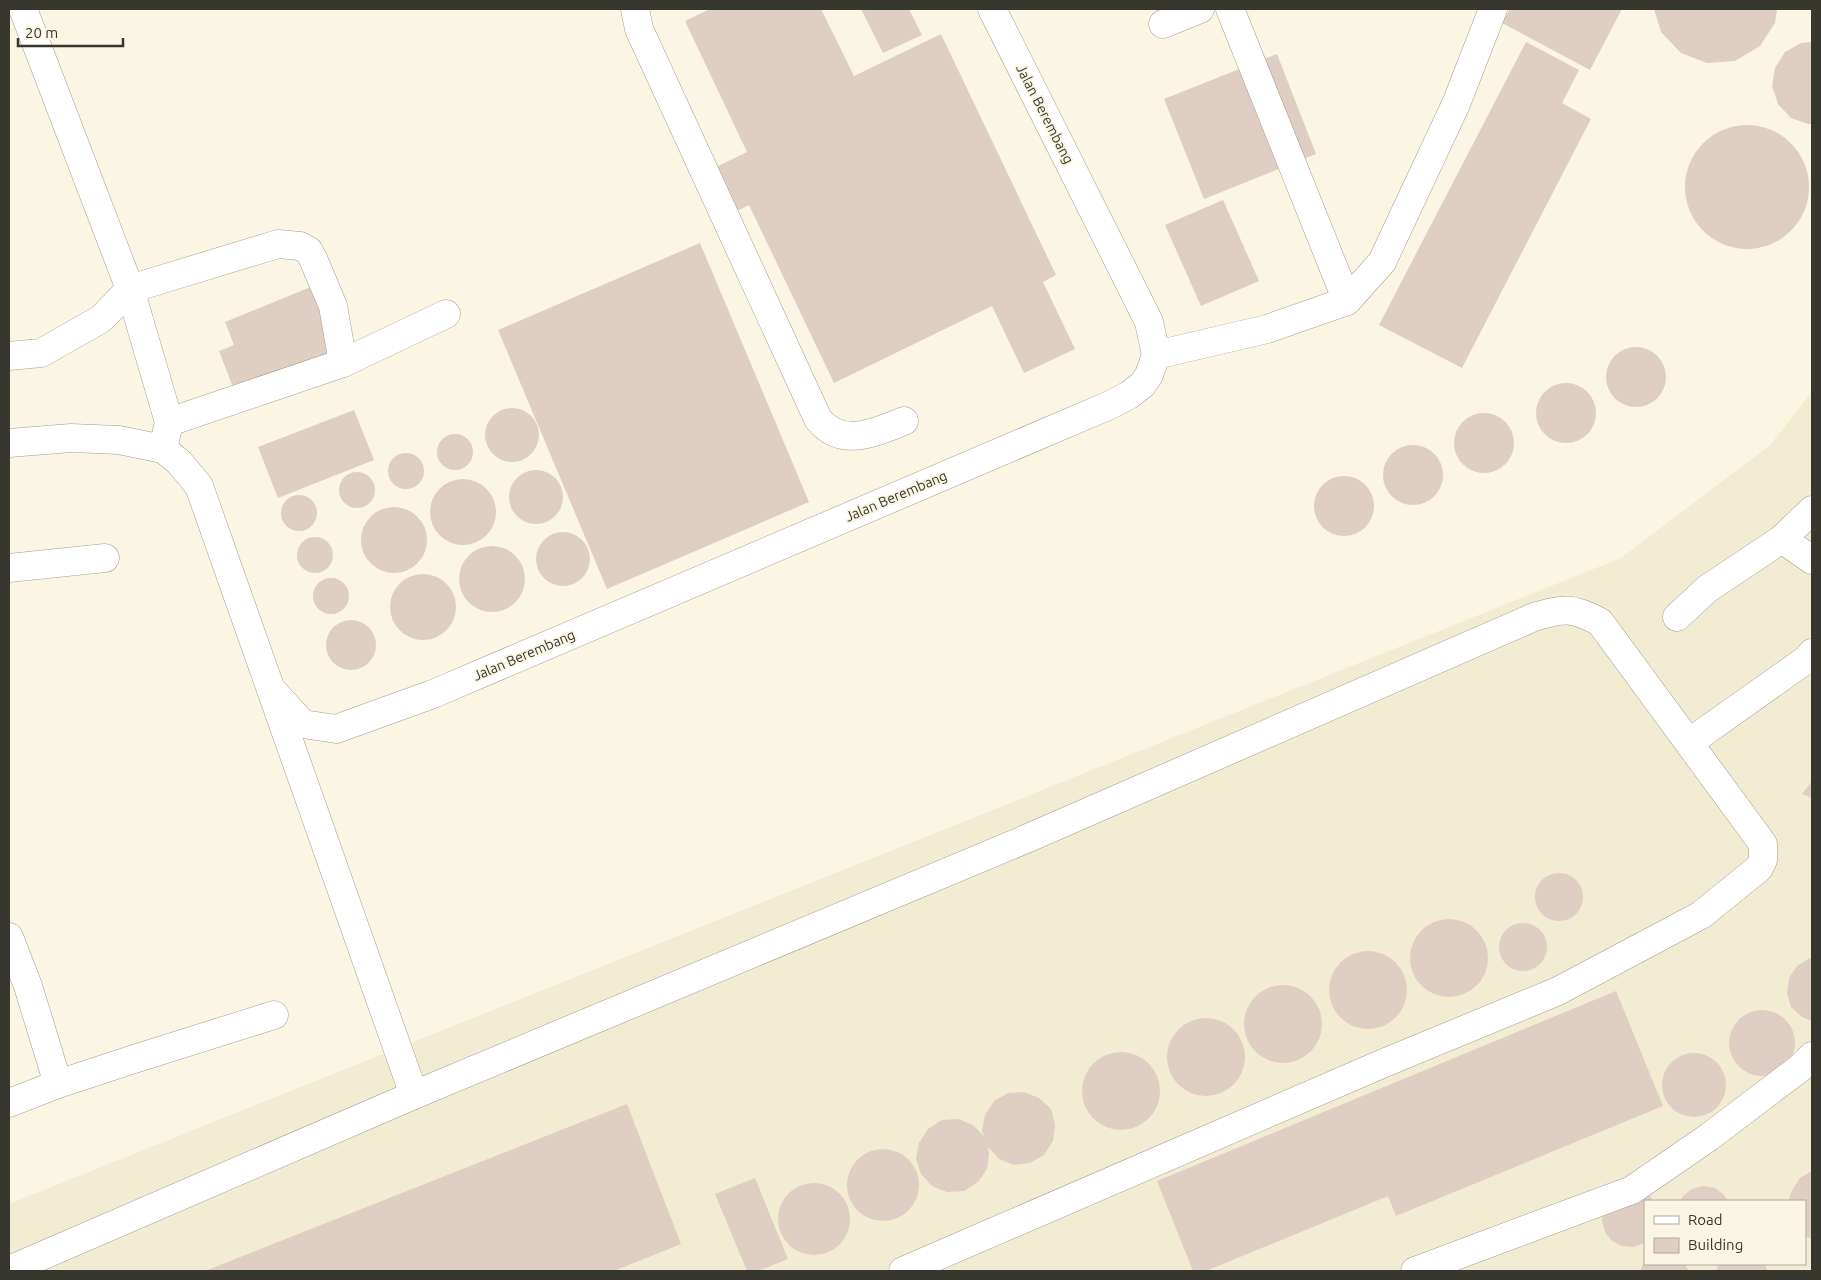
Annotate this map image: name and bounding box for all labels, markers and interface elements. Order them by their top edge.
scale bar [18,15,122,47]
text: 20 m [25,24,58,41]
street label: Jalan Berembang [1013,62,1077,166]
street label: Jalan Berembang [843,467,949,525]
street label: Jalan Berembang [471,626,577,684]
legend [1644,1200,1806,1265]
text: Road [1688,1211,1723,1228]
text: Building [1688,1236,1743,1253]

